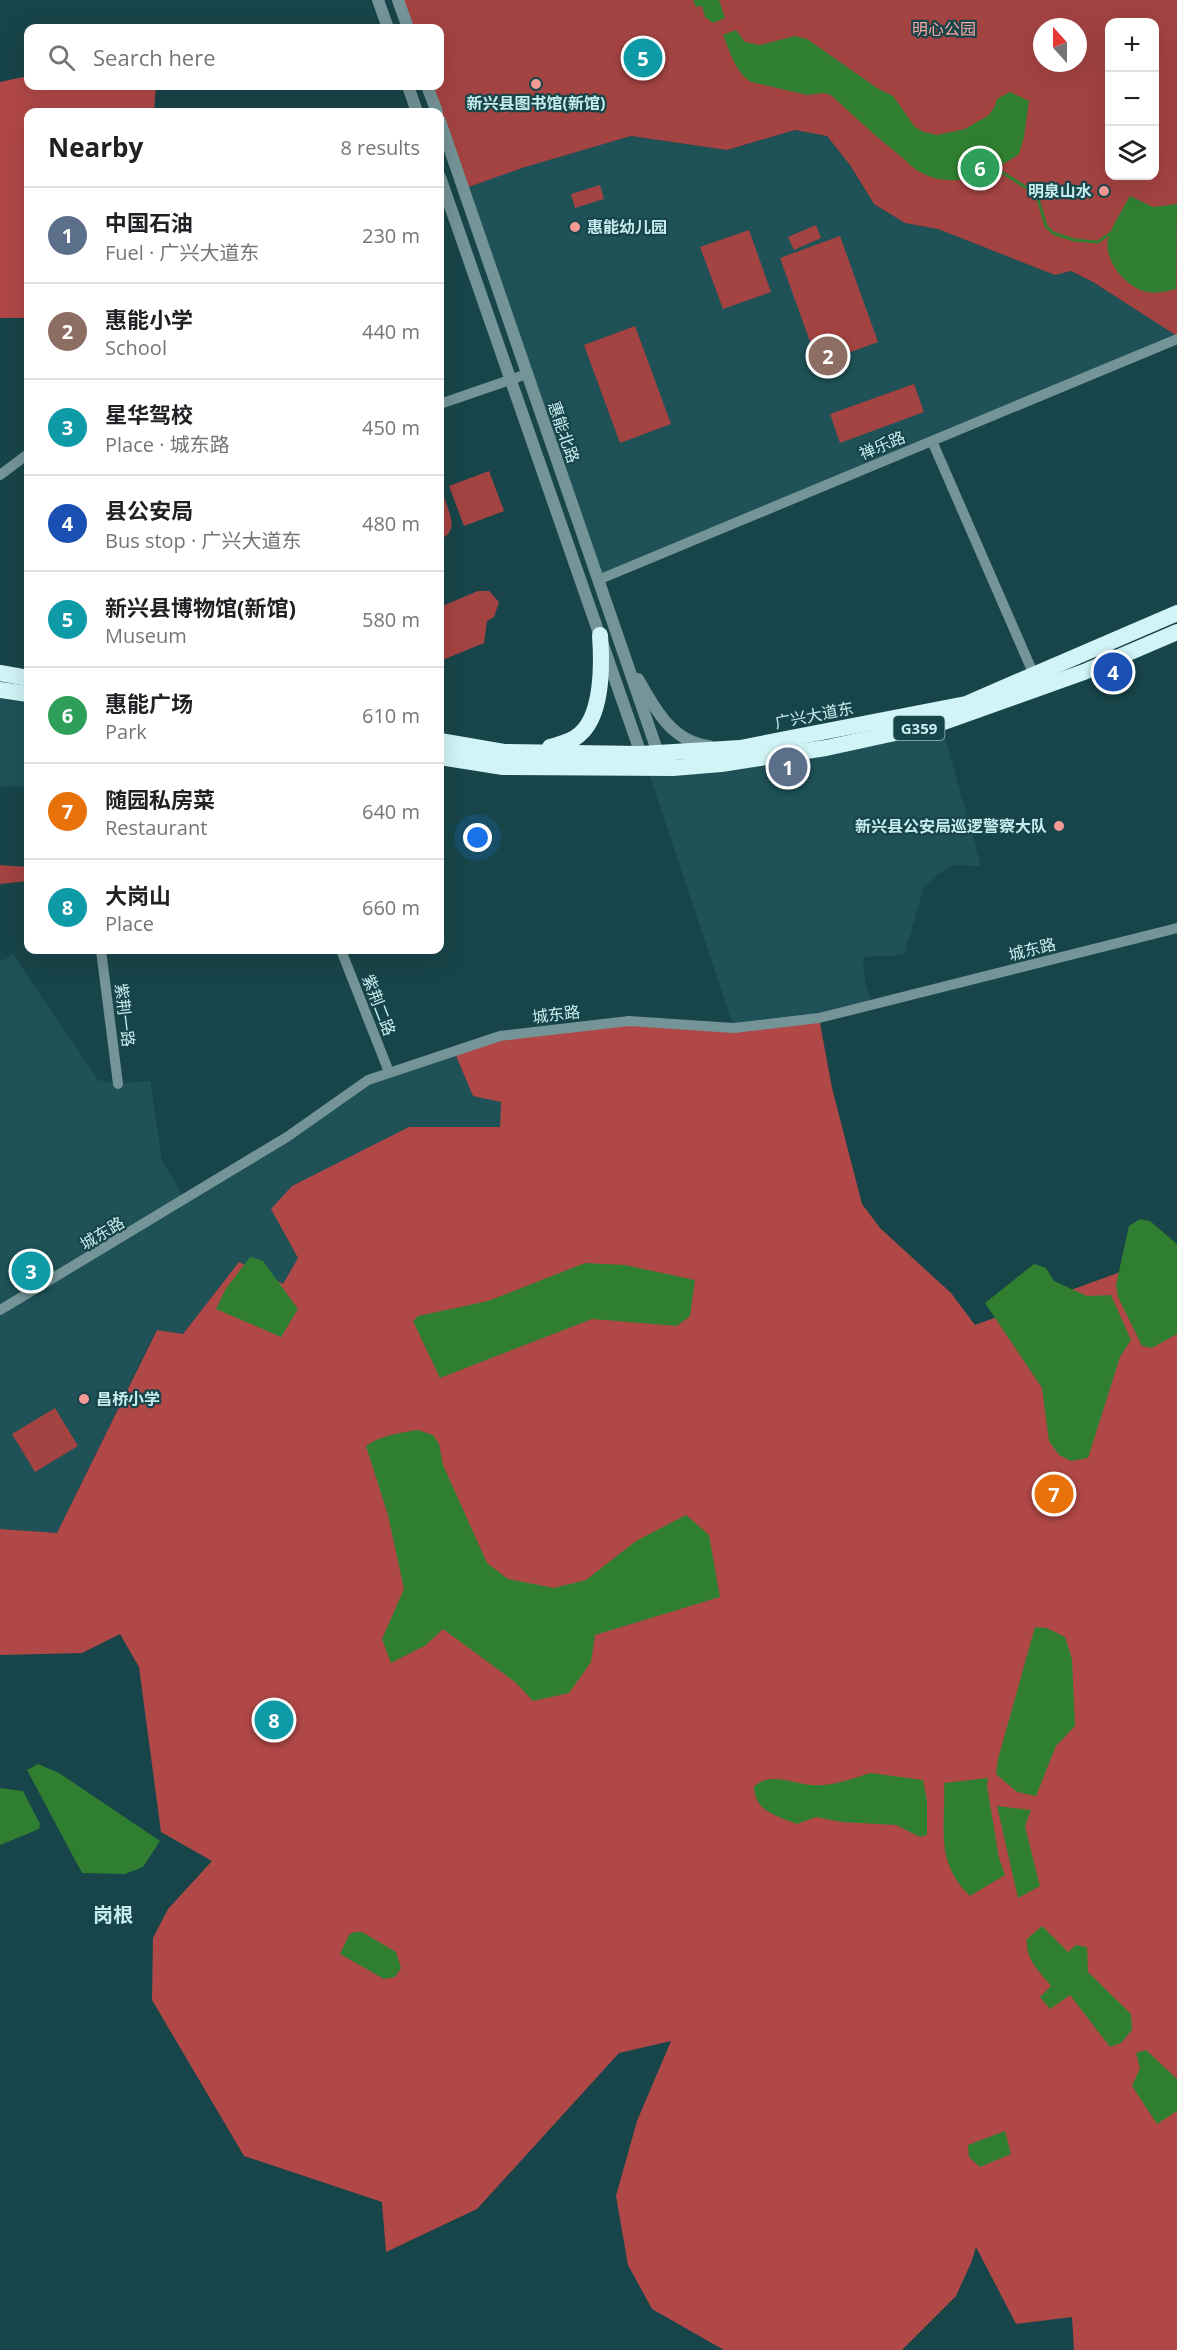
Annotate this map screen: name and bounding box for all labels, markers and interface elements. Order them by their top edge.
park label: 明心公园 [912,18,976,40]
north arrow [1033,18,1087,72]
map controls [1105,18,1159,180]
button: + [1105,18,1159,72]
search box [24,24,444,90]
pin: 5 [624,36,662,80]
icon: search [45,41,78,74]
text: Search here [93,42,216,72]
button: − [1105,72,1159,126]
marker: 新兴县图书馆(新馆) [529,77,543,91]
place label: 新兴县图书馆(新馆) [467,92,605,114]
button: layers [1105,126,1159,180]
text: Nearby [48,129,143,165]
text: 8 results [340,134,420,161]
pin: 6 [960,146,1000,190]
place label: 明泉山水 [1028,180,1092,202]
marker: 明泉山水 [1097,184,1111,198]
text: 中国石油 [105,207,193,237]
place label: 惠能幼儿园 [587,216,667,238]
marker: 惠能幼儿园 [568,220,582,234]
text: 1 [62,222,73,249]
text: 230 m [362,222,420,249]
text: Fuel · 广兴大道东 [105,239,260,266]
text: 惠能小学 [105,304,193,334]
text: 2 [62,318,73,345]
text: 440 m [362,318,420,345]
text: School [105,334,167,361]
pin: 2 [808,334,848,378]
street label: 惠能北路 [543,398,585,466]
text: 星华驾校 [105,399,193,429]
text: 3 [62,414,73,441]
text: 450 m [362,414,420,441]
street label: 禅乐路 [856,425,908,465]
text: Place · 城东路 [105,431,230,458]
text: 县公安局 [105,495,193,525]
text: 4 [62,510,73,537]
text: 480 m [362,510,420,537]
text: Bus stop · 广兴大道东 [105,527,301,554]
text: 新兴县博物馆(新馆) [105,592,296,622]
text: 5 [62,606,73,633]
text: 580 m [362,606,420,633]
text: Museum [105,622,187,649]
pin: 4 [1094,650,1132,694]
text: 惠能广场 [105,688,193,718]
street label: 广兴大道东 [773,697,855,733]
text: 6 [62,702,73,729]
text: 610 m [362,702,420,729]
road number: G359 [894,716,944,740]
text: Park [105,718,147,745]
pin: 1 [768,744,808,789]
text: 随园私房菜 [105,784,215,814]
text: 7 [62,798,73,825]
text: 640 m [362,798,420,825]
text: Restaurant [105,814,207,841]
place label: 新兴县公安局巡逻警察大队 [855,815,1047,837]
marker: 新兴县公安局巡逻警察大队 [1052,819,1066,833]
your location [463,823,492,852]
text: 大岗山 [105,880,171,910]
text: 8 [62,894,73,921]
text: 660 m [362,894,420,921]
text: Place [105,910,154,937]
street label: 城东路 [1006,933,1058,965]
street label: 紫荆二路 [357,971,401,1039]
street label: 紫荆一路 [110,982,140,1048]
street label: 城东路 [531,1000,581,1028]
street label: 城东路 [76,1211,128,1255]
pin: 3 [12,1248,51,1294]
place label: 昌桥小学 [96,1388,160,1410]
marker: 昌桥小学 [77,1392,91,1406]
pin: 7 [1034,1472,1074,1516]
pin: 8 [254,1698,294,1742]
district label: 岗根 [93,1901,133,1928]

